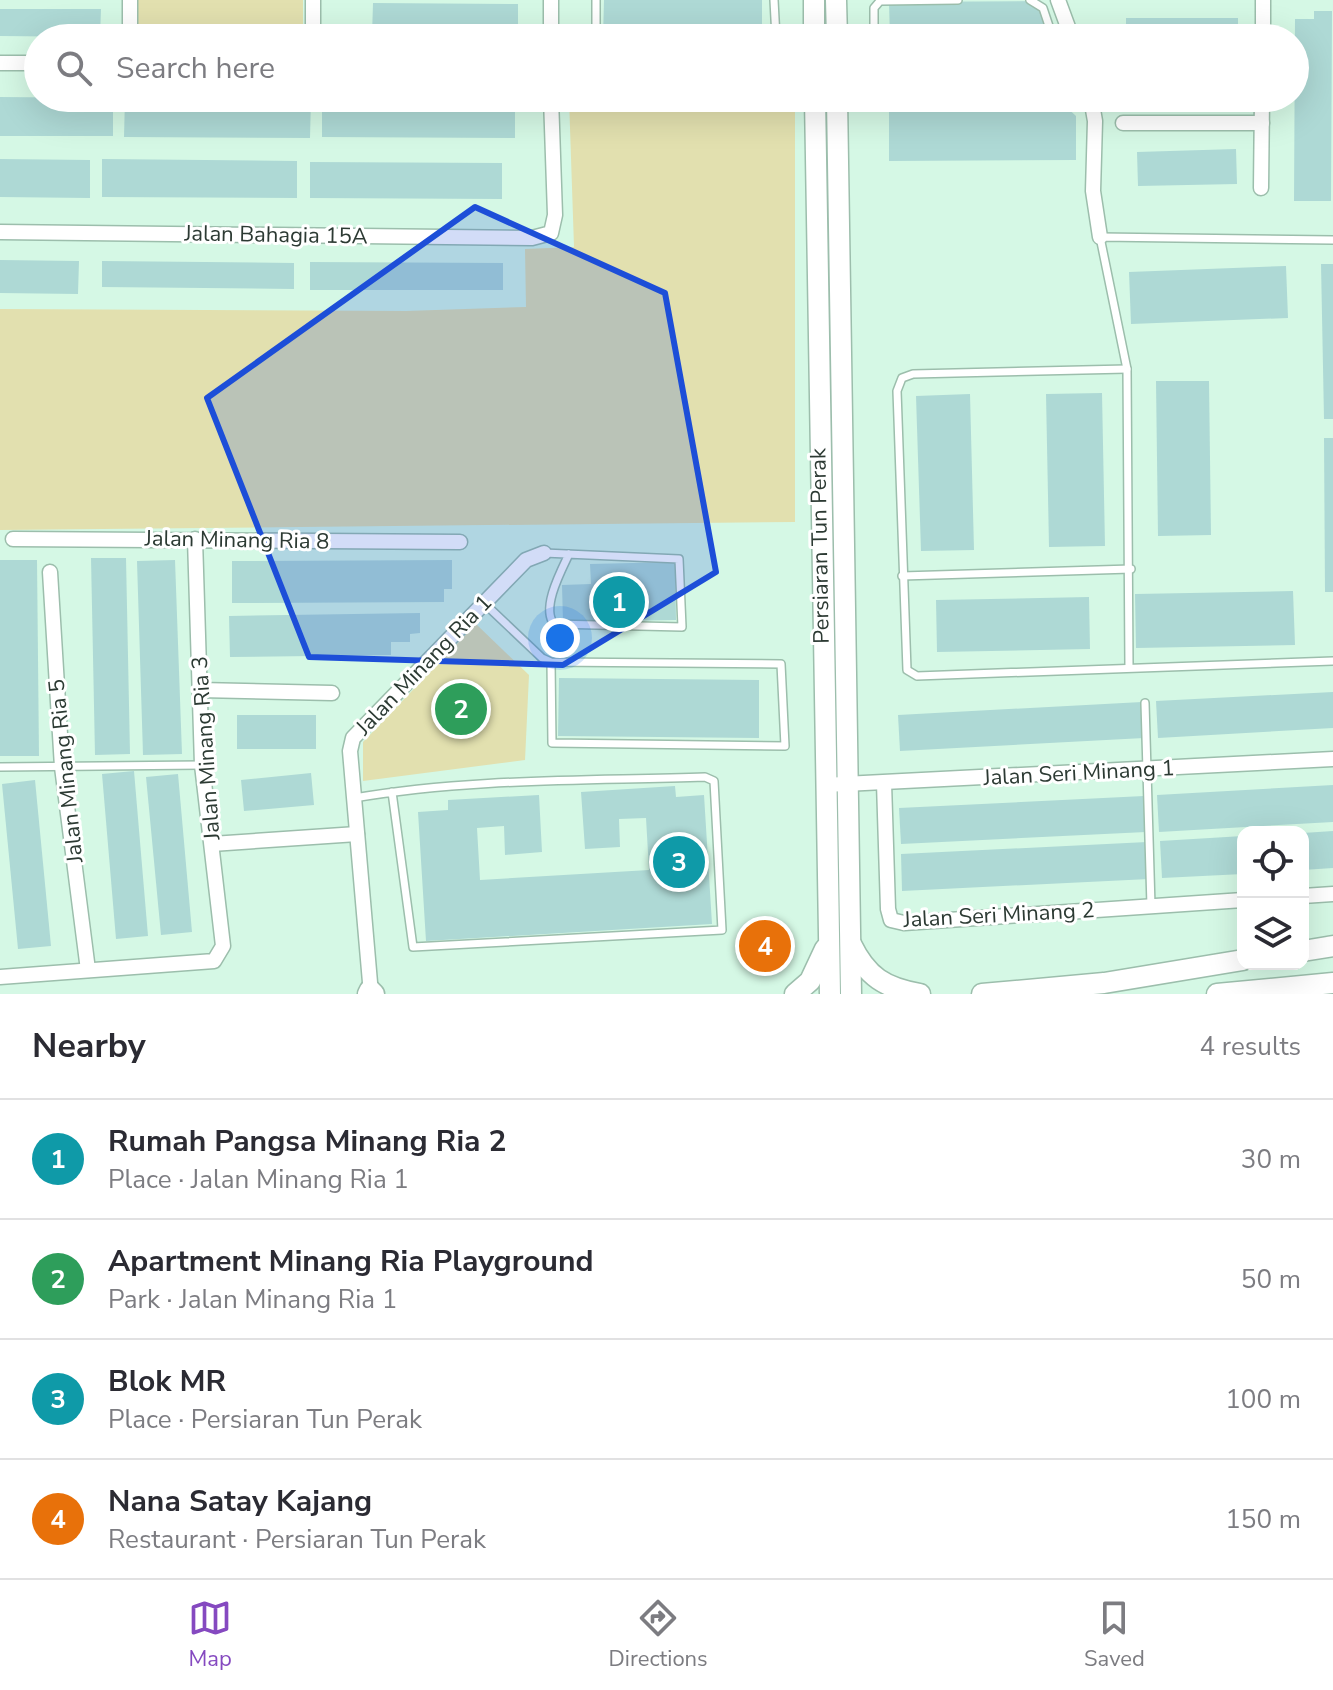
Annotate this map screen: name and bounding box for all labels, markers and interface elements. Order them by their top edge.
search box [24,24,1309,112]
icon: search [52,46,96,90]
text: Search here [116,48,275,89]
street label: Jalan Bahagia 15A [183,218,368,252]
street label: Persiaran Tun Perak [803,447,837,644]
street label: Jalan Minang Ria 8 [143,523,330,557]
pin: 1 [593,572,645,632]
street label: Jalan Minang Ria 1 [348,588,499,743]
your location [540,618,580,658]
street label: Jalan Minang Ria 3 [185,655,227,842]
street label: Jalan Minang Ria 5 [41,678,91,865]
pin: 2 [435,679,487,739]
street label: Jalan Seri Minang 1 [982,753,1175,793]
map controls [1237,826,1309,970]
button: locate [1237,826,1309,898]
pin: 3 [653,832,705,892]
street label: Jalan Seri Minang 2 [902,895,1095,935]
button: layers [1237,898,1309,970]
pin: 4 [739,916,791,976]
text: Nearby [32,1023,146,1069]
text: 4 results [1200,1029,1301,1064]
text: Rumah Pangsa Minang Ria 2 [108,1121,507,1162]
text: 1 [50,1142,66,1177]
text: 30 m [1241,1142,1301,1177]
text: Place · Jalan Minang Ria 1 [108,1162,409,1197]
text: Apartment Minang Ria Playground [108,1241,593,1282]
text: 2 [50,1262,66,1297]
text: 50 m [1241,1262,1301,1297]
text: Park · Jalan Minang Ria 1 [108,1282,397,1317]
text: Blok MR [108,1361,226,1402]
text: 3 [50,1382,66,1417]
text: 100 m [1225,1382,1301,1417]
text: Place · Persiaran Tun Perak [108,1402,422,1437]
text: Nana Satay Kajang [108,1481,372,1522]
text: 4 [50,1502,66,1537]
text: 150 m [1225,1502,1301,1537]
text: Restaurant · Persiaran Tun Perak [108,1522,486,1557]
tab: Map [188,1596,232,1674]
tab: Directions [609,1596,708,1674]
tab: Saved [1084,1596,1145,1674]

